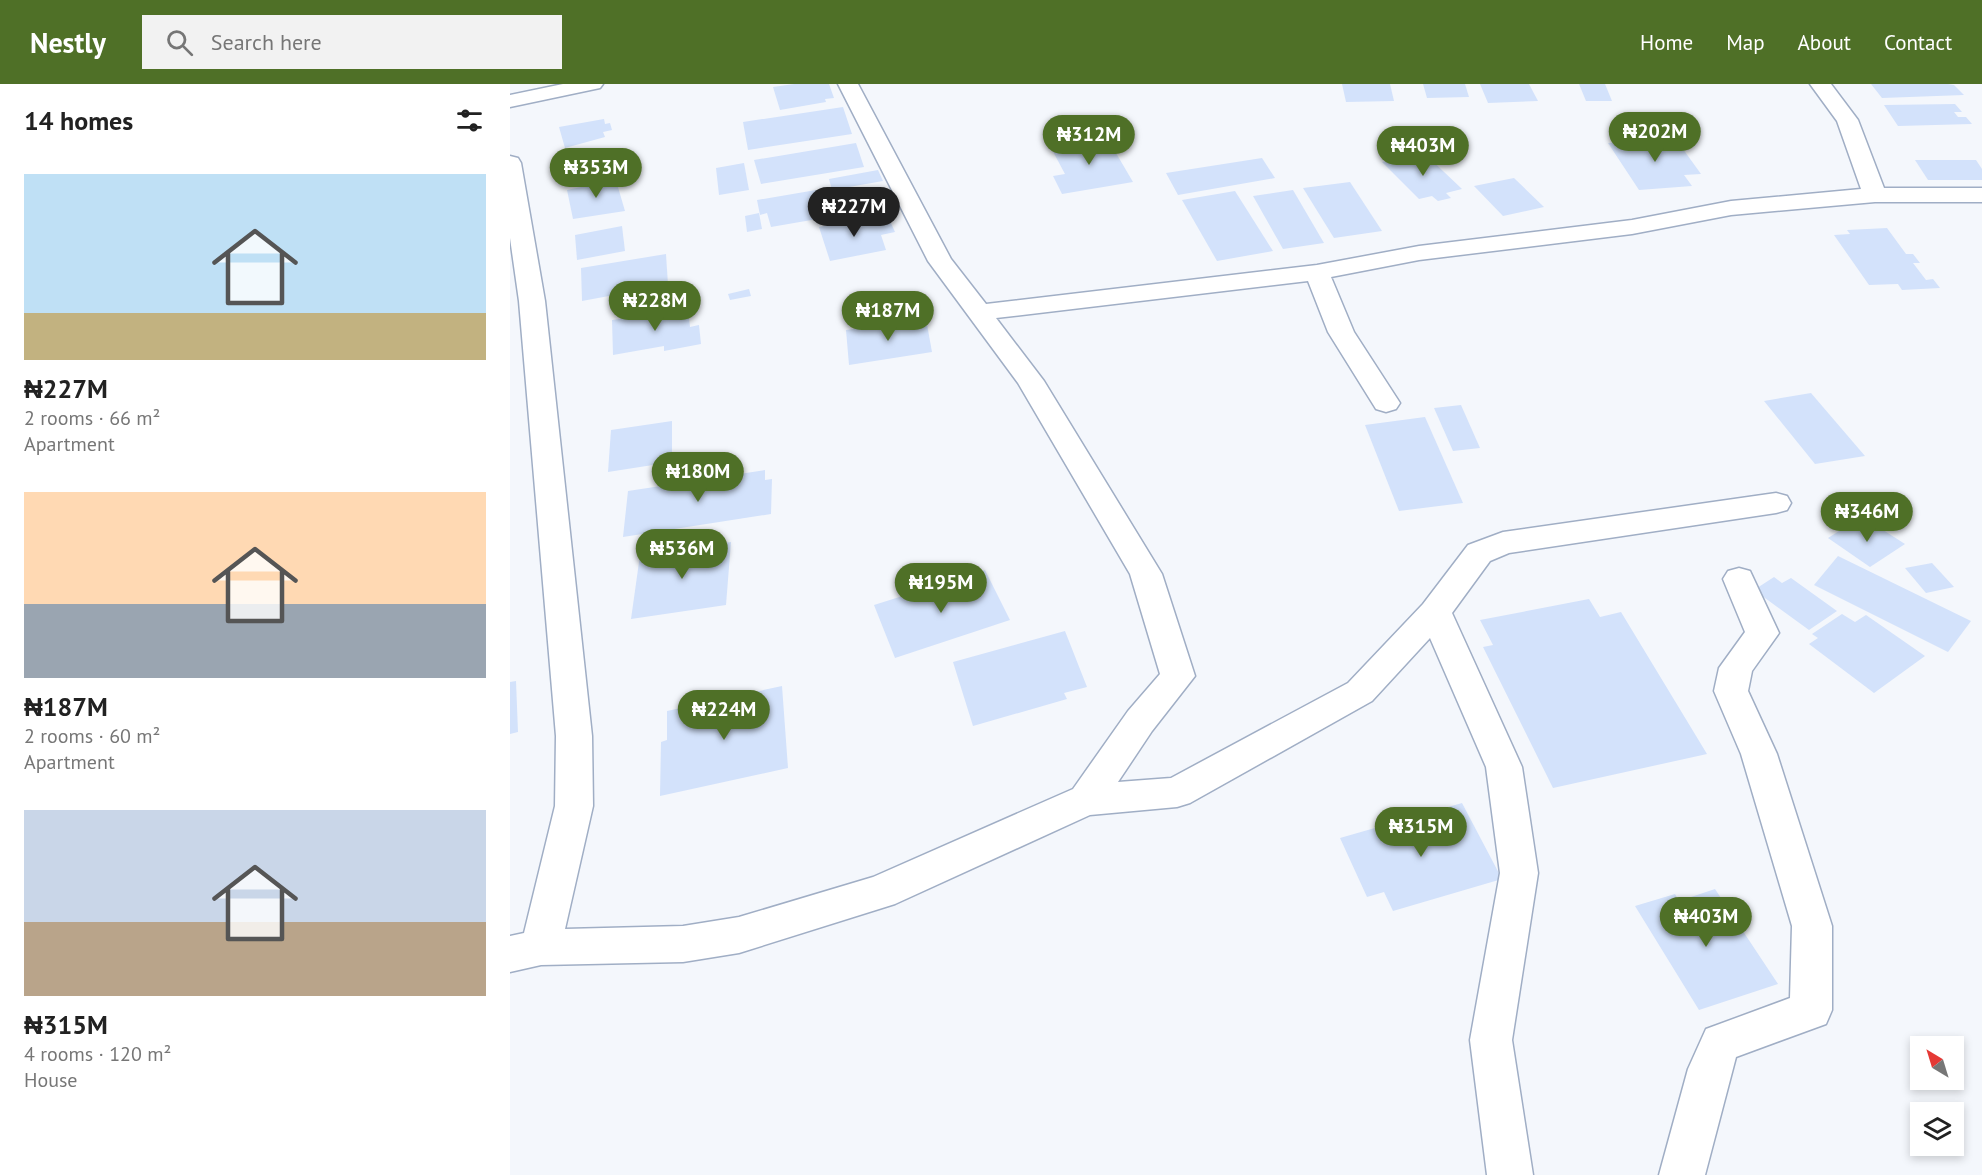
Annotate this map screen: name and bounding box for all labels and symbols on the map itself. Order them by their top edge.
pin: ₦202M [1613,112,1697,163]
pin: ₦312M [1047,115,1131,166]
pin: ₦403M [1381,126,1465,177]
pin: ₦353M [554,148,638,199]
pin: ₦227M [812,187,896,238]
pin: ₦228M [613,281,697,332]
pin: ₦187M [846,291,930,342]
pin: ₦180M [656,452,740,503]
pin: ₦346M [1825,492,1909,543]
pin: ₦536M [640,529,724,580]
pin: ₦195M [899,563,983,614]
pin: ₦224M [682,690,766,741]
pin: ₦315M [1379,807,1463,858]
pin: ₦403M [1664,897,1748,948]
north arrow [1910,1036,1964,1090]

